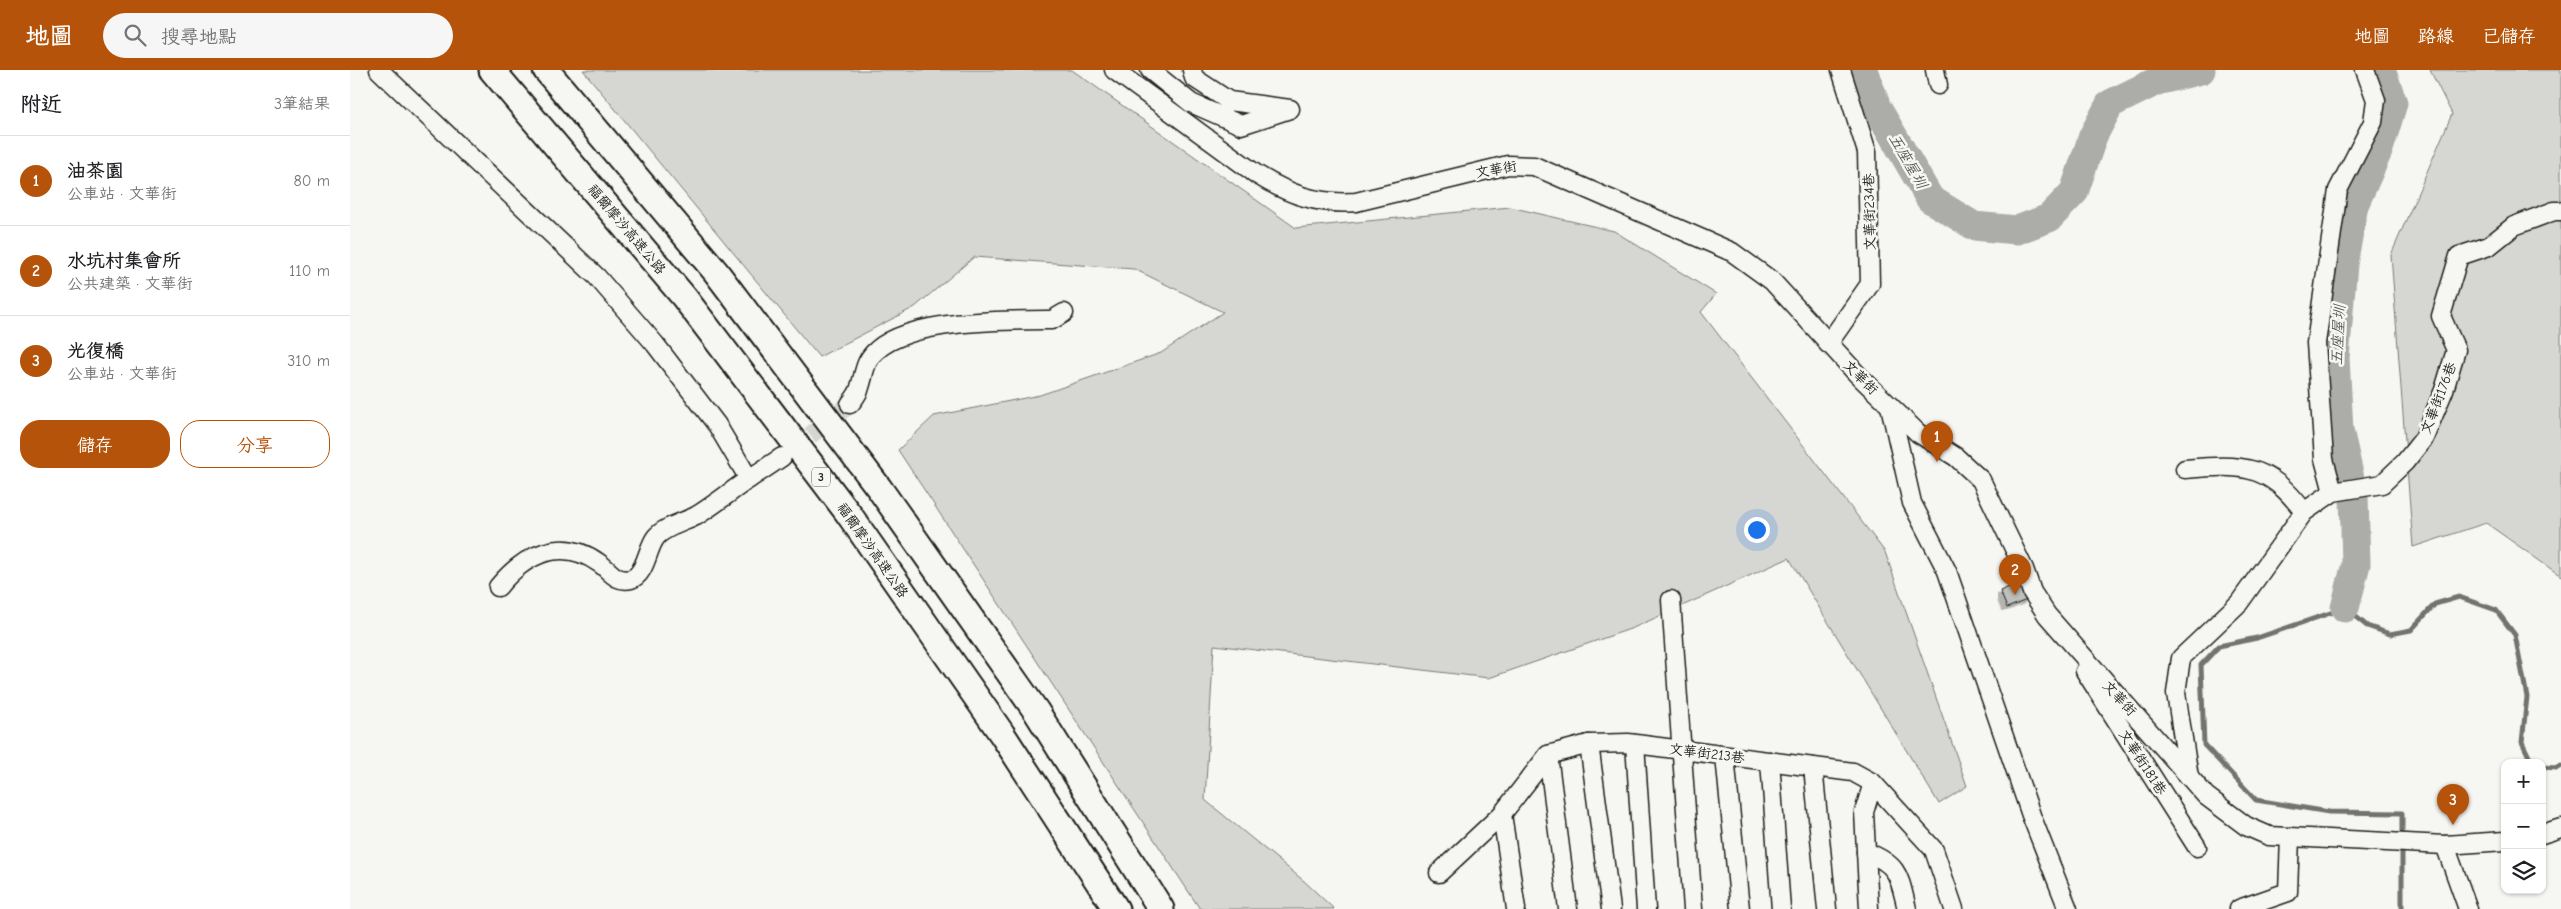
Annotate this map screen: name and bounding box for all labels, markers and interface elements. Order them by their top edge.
search box [103,13,453,58]
icon: search [121,21,149,49]
text: 地圖 [25,22,73,50]
text: 搜尋地點 [161,26,237,48]
text: 地圖 [2354,26,2390,47]
text: 路線 [2418,26,2454,47]
text: 已儲存 [2482,26,2536,47]
text: 附近 [20,92,62,116]
text: 3筆結果 [274,95,330,113]
water label: 五座屋圳 [1885,131,1932,193]
street label: 文華街 [1474,157,1518,182]
text: 油茶園 [67,160,124,182]
text: 1 [33,172,39,190]
text: 80 m [293,172,330,190]
street label: 文華街234巷 [1860,172,1879,251]
street label: 福爾摩沙高速公路 [584,181,669,278]
text: 公車站 · 文華街 [67,185,177,203]
text: 水坑村集會所 [67,250,181,272]
text: 2 [32,262,40,280]
text: 110 m [289,262,330,280]
text: 公共建築 · 文華街 [67,275,193,293]
water label: 五座屋圳 [2327,303,2349,365]
text: 光復橋 [67,340,124,362]
text: 3 [32,352,40,370]
text: 310 m [287,352,330,370]
street label: 文華街 [1840,356,1882,398]
street label: 文華街176巷 [2417,359,2460,437]
text: 公車站 · 文華街 [67,365,177,383]
button: 儲存 [20,420,170,468]
button: 分享 [180,420,330,468]
pin: 1 [1921,421,1953,462]
road number: 3 [812,468,830,487]
street label: 福爾摩沙高速公路 [834,500,912,601]
your location [1744,517,1770,543]
pin: 2 [1999,554,2031,595]
street label: 文華街 [2099,677,2140,719]
street label: 文華街181巷 [2115,726,2170,799]
street label: 文華街213巷 [1668,740,1747,767]
map controls [2501,759,2546,894]
button: + [2501,759,2546,804]
pin: 3 [2437,784,2469,825]
button: − [2501,804,2546,849]
button: layers [2501,849,2546,894]

